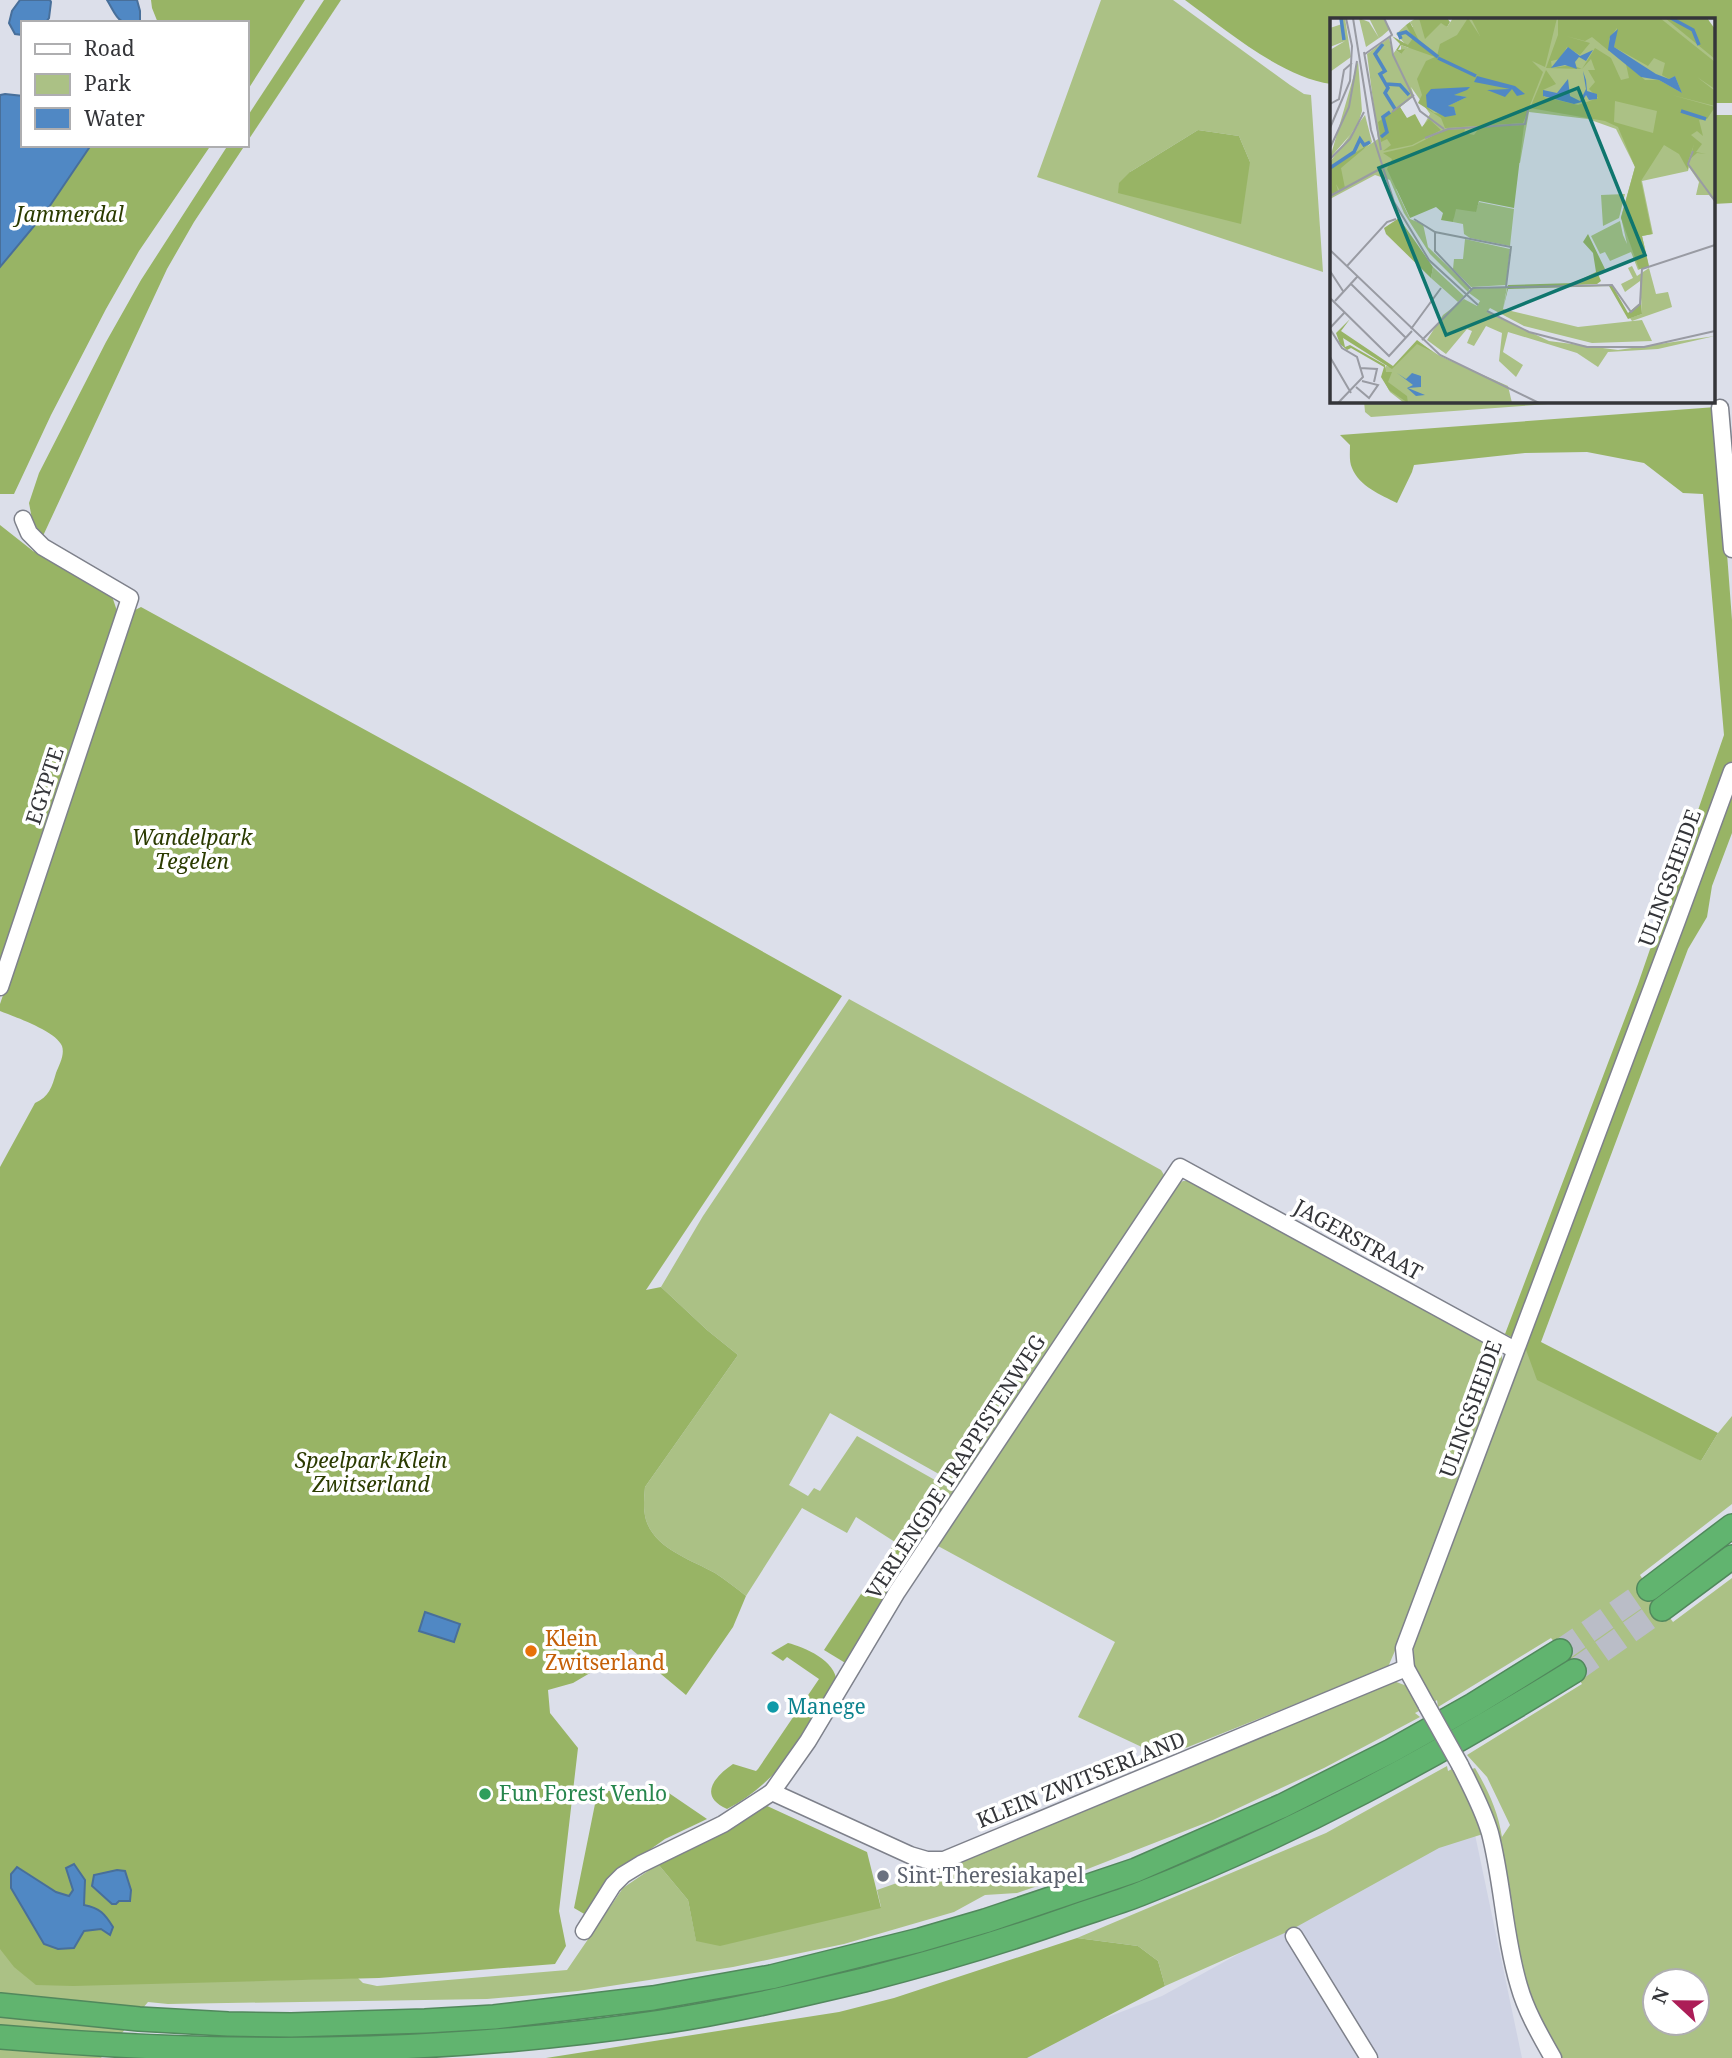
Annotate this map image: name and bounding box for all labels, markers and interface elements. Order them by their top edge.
inset map [1330,18,1714,402]
legend [21,21,248,147]
text: Road [84,34,135,62]
text: Park [84,69,131,97]
text: Water [84,104,145,132]
park label: Jammerdal [12,200,124,228]
street label: EGYPTE [18,744,70,828]
street label: ULINGSHEIDE [1631,805,1707,950]
park label: Wandelpark Tegelen [132,823,253,875]
street label: JAGERSTRAAT [1288,1192,1428,1286]
street label: VERLENGDE TRAPPISTENWEG [859,1329,1051,1604]
street label: ULINGSHEIDE [1432,1336,1508,1481]
park label: Speelpark Klein Zwitserland [295,1446,448,1498]
place label: Klein Zwitserland [545,1624,665,1676]
marker: Klein Zwitserland [523,1643,539,1659]
place label: Manege [787,1692,866,1720]
marker: Manege [765,1699,781,1715]
street label: KLEIN ZWITSERLAND [972,1724,1189,1834]
place label: Fun Forest Venlo [499,1779,667,1807]
marker: Fun Forest Venlo [477,1786,493,1802]
place label: Sint-Theresiakapel [897,1861,1084,1889]
marker: Sint-Theresiakapel [875,1868,891,1884]
north arrow [1641,1967,1711,2037]
text: N [1645,1984,1675,2007]

